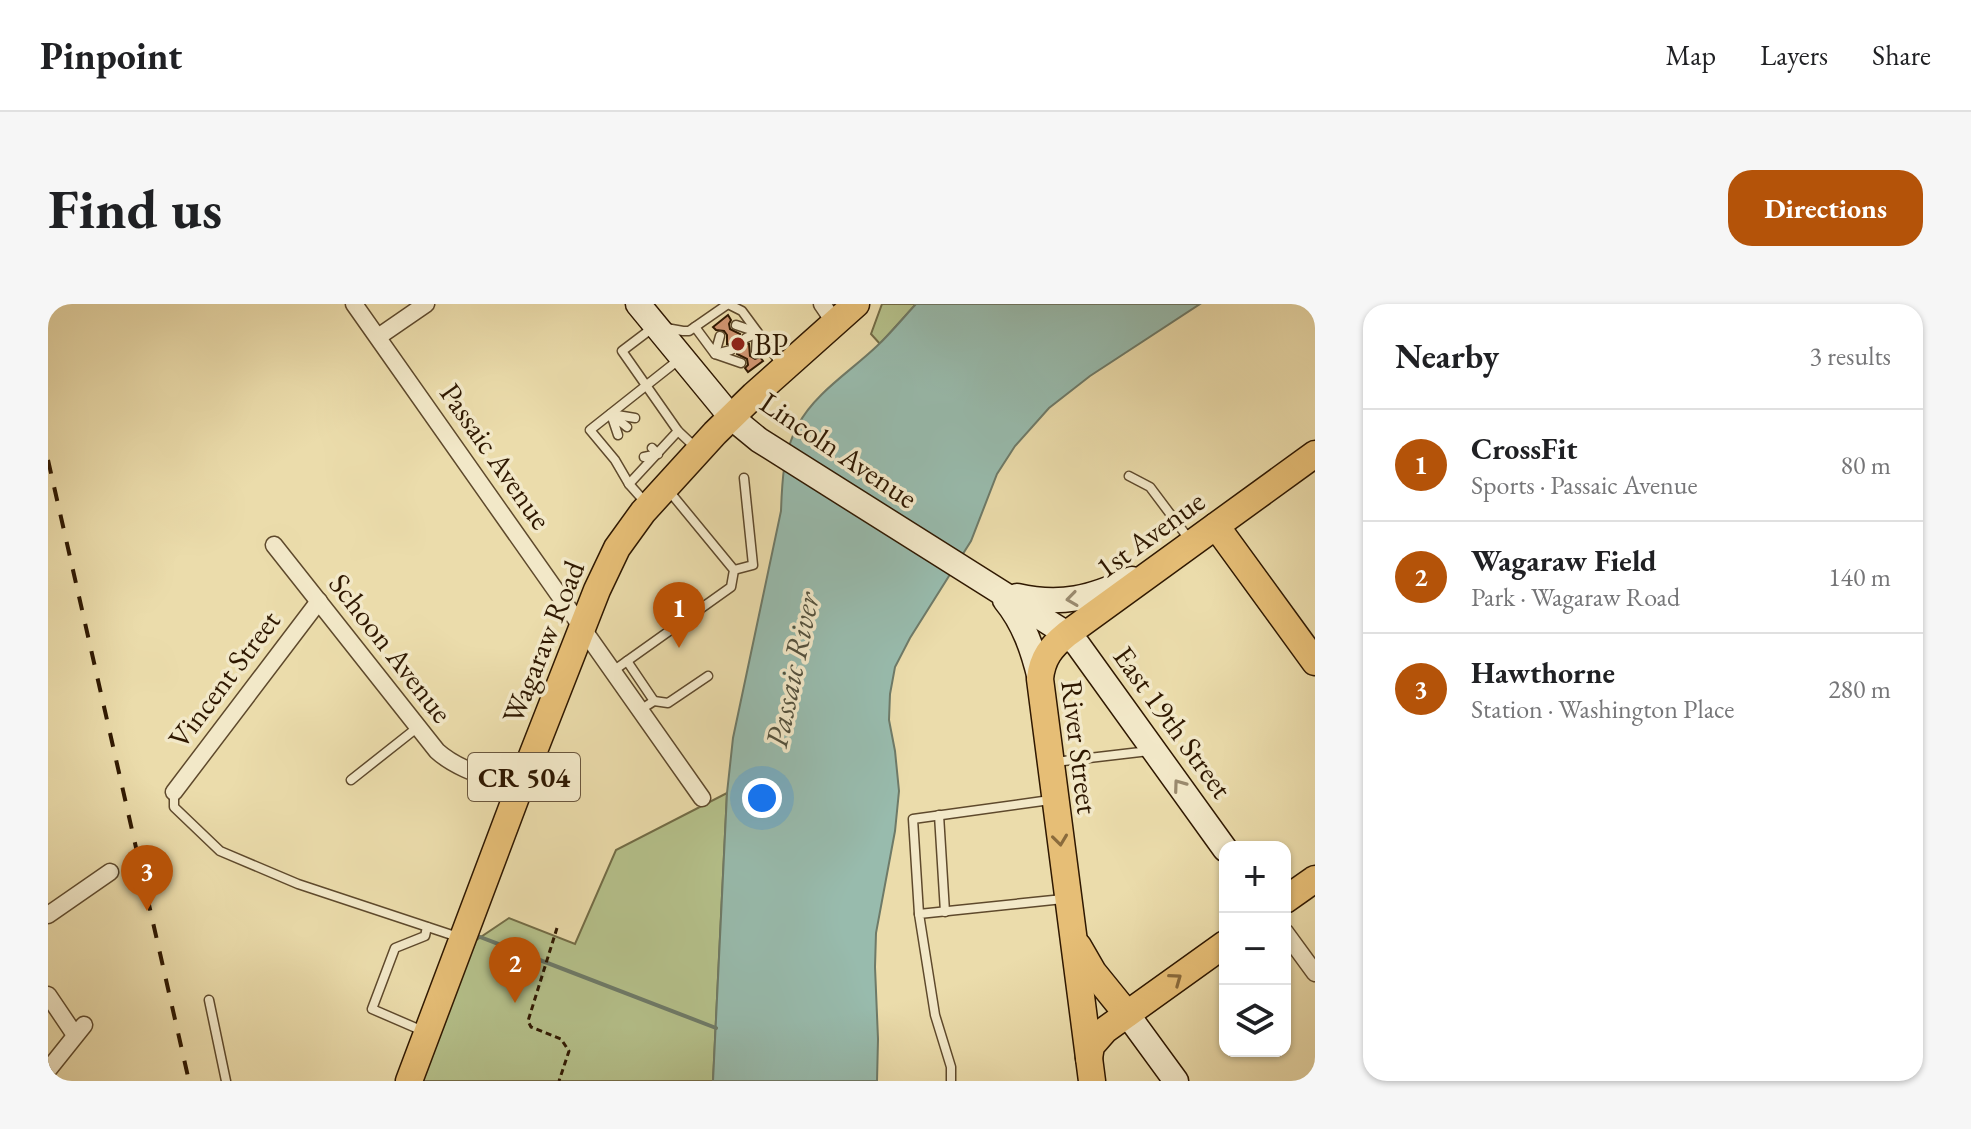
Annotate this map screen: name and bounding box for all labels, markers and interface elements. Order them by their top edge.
text: Pinpoint [40,31,182,80]
text: Map [1666,37,1716,73]
text: Layers [1760,37,1828,73]
text: Share [1872,37,1931,73]
button: Directions [1728,170,1923,246]
text: Find us [48,172,222,245]
place label: BP [754,325,788,364]
text: Nearby [1395,334,1499,378]
marker: BP [729,335,747,353]
text: 3 results [1810,339,1891,373]
street label: Passaic Avenue [431,375,561,537]
street label: Lincoln Avenue [753,383,925,517]
text: CrossFit [1471,429,1578,468]
text: 1 [1414,448,1428,482]
text: 80 m [1841,448,1891,482]
text: Sports · Passaic Avenue [1471,468,1698,502]
street label: 1st Avenue [1088,481,1212,587]
text: Wagaraw Field [1471,541,1657,580]
street label: Wagaraw Road [493,554,594,729]
text: 2 [1414,560,1428,594]
text: 140 m [1828,560,1891,594]
street label: Schoon Avenue [320,565,462,731]
text: Park · Wagaraw Road [1471,580,1680,614]
pin: 1 [653,582,705,648]
water label: Passaic River [755,587,829,752]
one-way arrow [1065,590,1078,607]
street label: Vincent Street [159,602,289,756]
street label: East 19th Street [1105,638,1242,806]
text: Hawthorne [1471,653,1615,692]
text: 3 [1414,672,1428,706]
text: 280 m [1828,672,1891,706]
street label: River Street [1052,678,1108,817]
text: Station · Washington Place [1471,692,1734,726]
road number: CR 504 [468,753,580,801]
your location [742,778,782,818]
one-way arrow [1175,780,1189,794]
one-way arrow [1051,833,1068,847]
map controls [1219,841,1291,1057]
button: + [1219,841,1291,913]
pin: 3 [121,845,173,911]
button: − [1219,913,1291,985]
pin: 2 [489,937,541,1003]
one-way arrow [1167,974,1182,989]
button: layers [1219,985,1291,1057]

